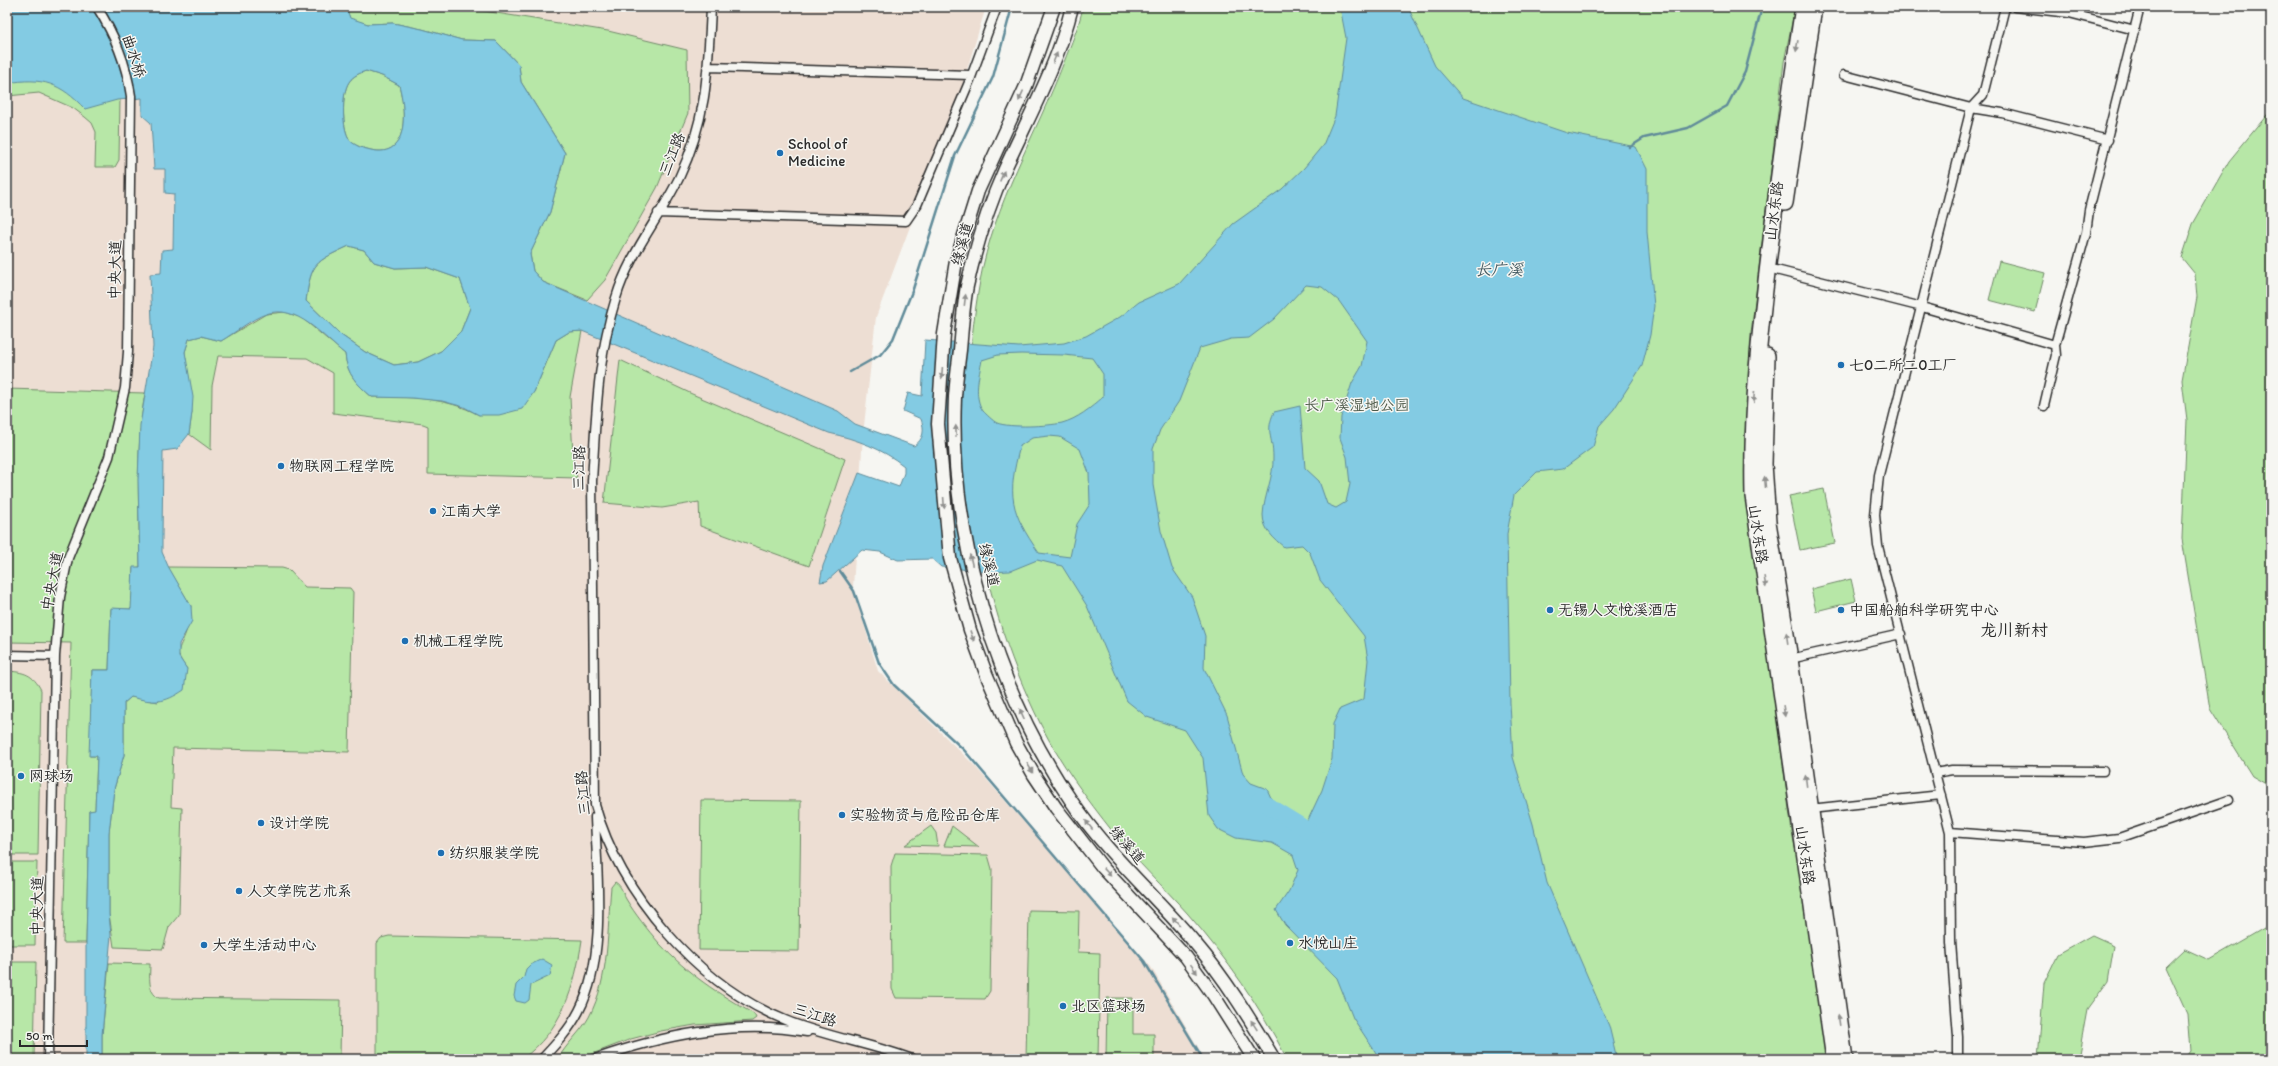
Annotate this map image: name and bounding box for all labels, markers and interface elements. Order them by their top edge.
street label: 曲水桥 [118,32,150,80]
one-way arrow [1794,39,1800,52]
one-way arrow [1053,51,1059,63]
one-way arrow [1018,90,1024,102]
street label: 三江路 [655,130,689,178]
place label: School of Medicine [788,135,848,170]
marker: School of Medicine [775,148,785,158]
one-way arrow [999,171,1005,182]
street label: 山水东路 [1761,180,1787,242]
street label: 缘溪道 [947,220,977,268]
street label: 中央大道 [105,240,125,300]
water label: 长广溪 [1475,260,1524,279]
one-way arrow [962,294,968,306]
place label: 七0二所二0工厂 [1849,356,1957,374]
marker: 七0二所二0工厂 [1836,360,1846,370]
one-way arrow [938,367,945,379]
one-way arrow [1750,391,1757,403]
park label: 长广溪湿地公园 [1304,396,1410,414]
one-way arrow [953,424,959,437]
street label: 三江路 [570,445,588,491]
place label: 物联网工程学院 [289,457,394,475]
marker: 物联网工程学院 [276,461,286,471]
one-way arrow [1761,476,1768,488]
one-way arrow [940,497,947,509]
place label: 江南大学 [441,502,501,520]
street label: 山水东路 [1745,503,1771,565]
marker: 江南大学 [428,506,438,516]
street label: 缘溪道 [975,541,1003,589]
street label: 中央大道 [37,550,67,612]
one-way arrow [968,554,974,566]
one-way arrow [1762,576,1768,588]
place label: 无锡人文悦溪酒店 [1558,601,1678,619]
place label: 中国船舶科学研究中心 [1849,601,1999,619]
marker: 无锡人文悦溪酒店 [1545,605,1555,615]
marker: 中国船舶科学研究中心 [1836,605,1846,615]
district label: 龙川新村 [1980,620,2048,640]
one-way arrow [970,630,976,642]
place label: 机械工程学院 [413,632,503,650]
one-way arrow [1784,632,1790,644]
marker: 机械工程学院 [400,636,410,646]
one-way arrow [1781,704,1787,717]
one-way arrow [1019,709,1025,720]
one-way arrow [1027,762,1034,773]
place label: 网球场 [29,767,74,785]
street label: 三江路 [572,770,594,816]
marker: 网球场 [16,771,26,781]
one-way arrow [1803,775,1809,787]
place label: 实验物资与危险品仓库 [850,806,1000,824]
marker: 实验物资与危险品仓库 [837,810,847,820]
place label: 设计学院 [269,814,329,832]
marker: 设计学院 [256,818,266,828]
one-way arrow [1085,820,1093,831]
street label: 缘溪道 [1105,822,1149,868]
street label: 山水东路 [1792,824,1818,886]
place label: 纺织服装学院 [449,844,539,862]
marker: 纺织服装学院 [436,848,446,858]
one-way arrow [1102,867,1112,877]
street label: 中央大道 [27,876,47,936]
place label: 人文学院艺术系 [247,882,352,900]
marker: 人文学院艺术系 [234,886,244,896]
one-way arrow [1172,916,1181,927]
place label: 水悦山庄 [1298,934,1358,952]
place label: 大学生活动中心 [212,936,317,954]
marker: 水悦山庄 [1285,938,1295,948]
marker: 大学生活动中心 [199,940,209,950]
one-way arrow [1190,963,1198,974]
place label: 北区篮球场 [1071,997,1146,1015]
street label: 三江路 [791,999,839,1031]
marker: 北区篮球场 [1058,1001,1068,1011]
one-way arrow [1836,1014,1842,1026]
one-way arrow [1250,1020,1258,1031]
scale bar [20,1022,87,1048]
text: 50 m [26,1029,52,1043]

